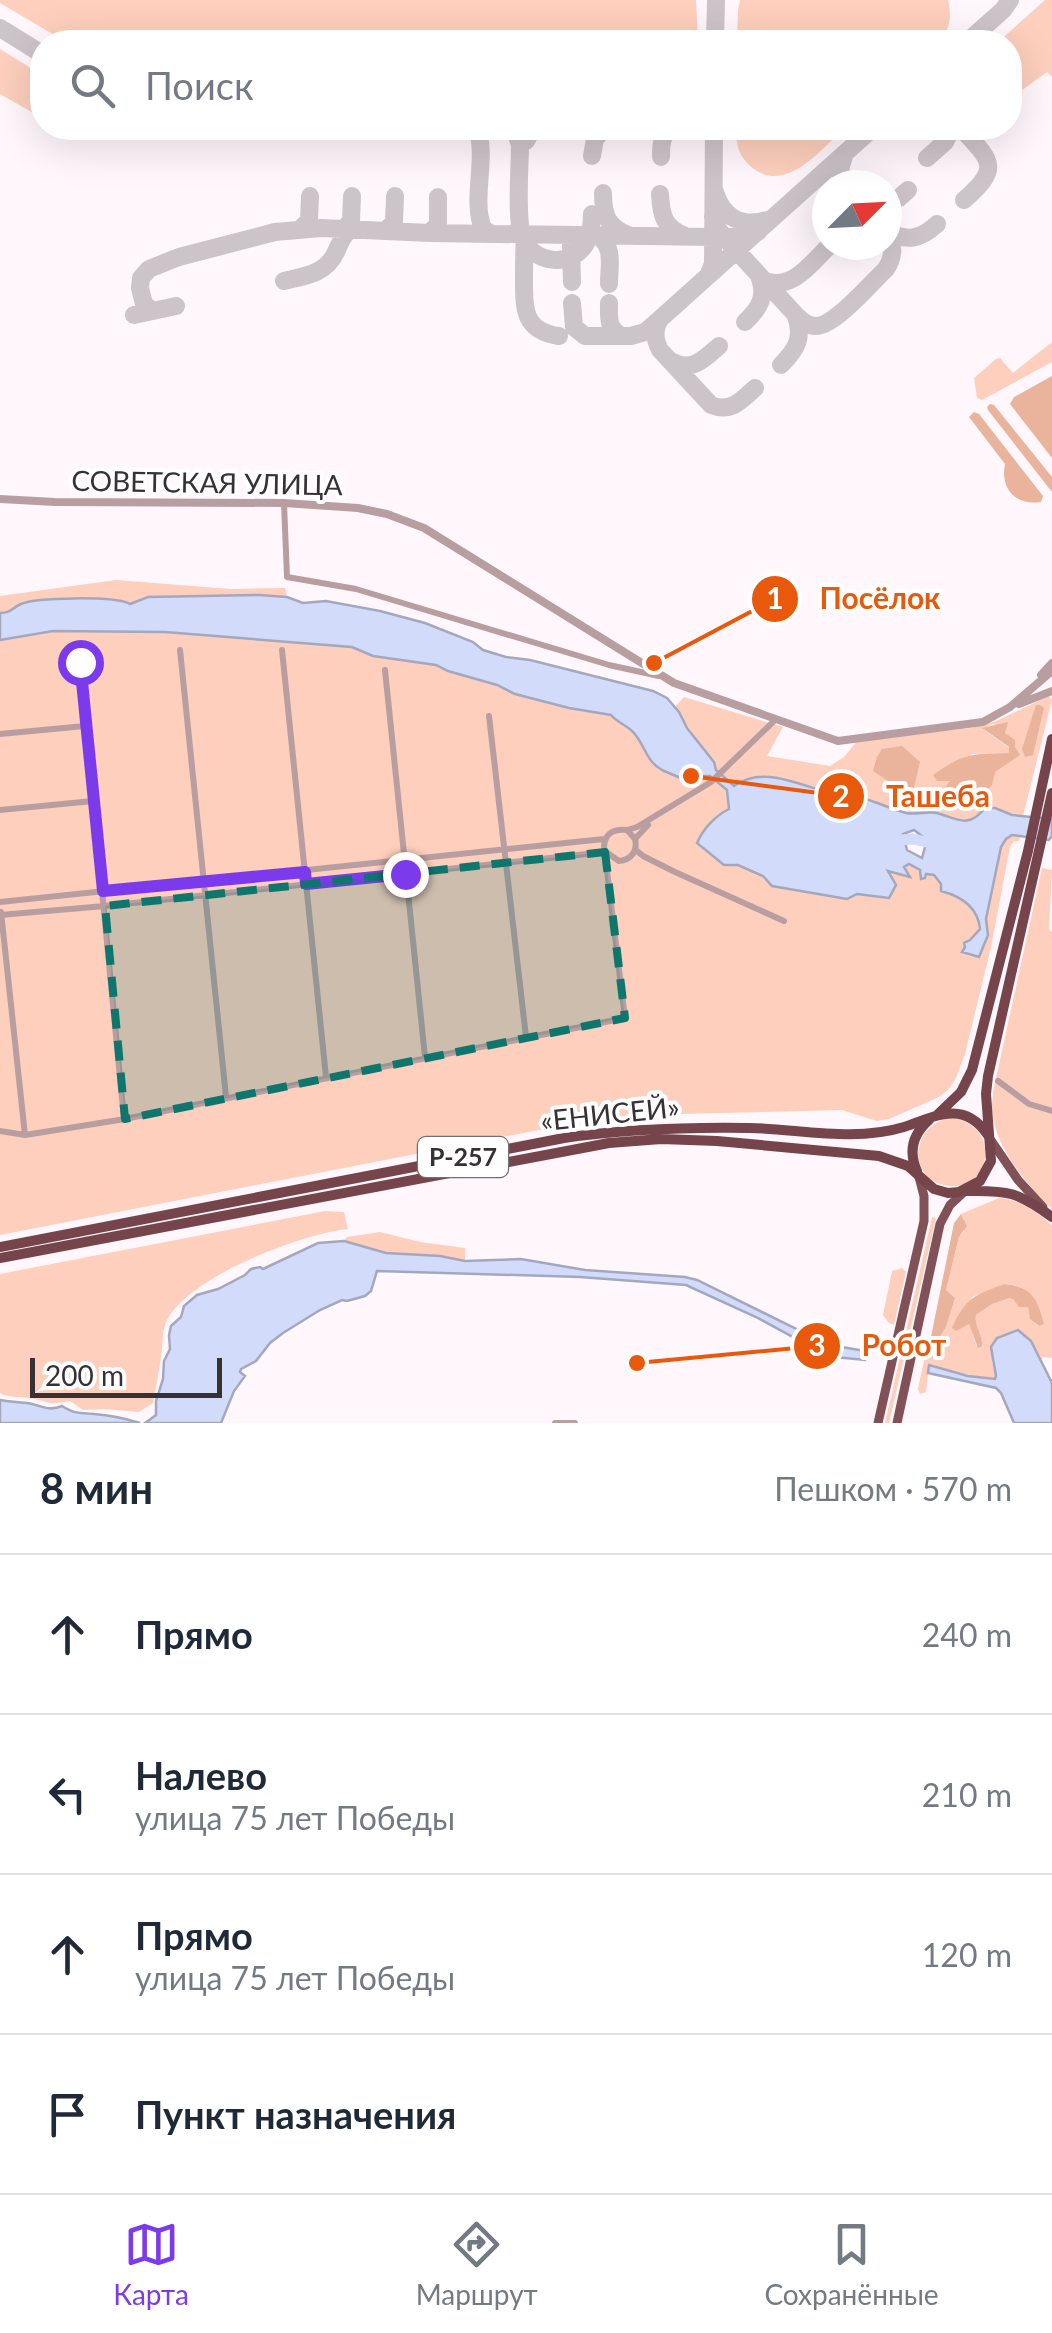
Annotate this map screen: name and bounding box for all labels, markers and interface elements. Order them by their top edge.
search box [30,30,1022,140]
icon: search [65,58,120,113]
text: Поиск [145,62,254,108]
north arrow [812,170,902,260]
street label: СОВЕТСКАЯ УЛИЦА [71,463,343,501]
callout: Посёлок [750,569,961,629]
text: 1 [766,579,784,615]
text: Посёлок [820,579,941,615]
route start [58,640,104,686]
callout: Ташеба [816,766,1010,826]
text: 2 [832,777,850,813]
text: Ташеба [886,777,990,813]
route end [383,852,429,898]
street label: «ЕНИСЕЙ» [539,1089,681,1137]
road number: Р-257 [418,1137,508,1177]
callout: Робот [792,1316,967,1376]
text: 3 [808,1326,826,1362]
text: Робот [861,1326,947,1362]
scale bar [30,1353,222,1398]
text: 200 m [45,1358,124,1392]
text: 8 мин [40,1463,153,1513]
text: Пешком · 570 m [774,1469,1012,1508]
icon: ahead [40,1607,95,1662]
text: Прямо [135,1611,253,1657]
text: 240 m [922,1615,1012,1654]
text: Налево [135,1752,267,1798]
icon: left [40,1767,95,1822]
text: 210 m [922,1775,1012,1814]
text: улица 75 лет Победы [135,1798,455,1837]
text: Прямо [135,1912,253,1958]
icon: ahead [40,1927,95,1982]
text: 120 m [922,1935,1012,1974]
text: улица 75 лет Победы [135,1958,455,1997]
icon: arrive [40,2087,95,2142]
text: Пункт назначения [135,2091,456,2137]
tab: Карта [113,2217,189,2311]
tab: Маршрут [416,2217,538,2311]
tab: Сохранённые [764,2217,939,2311]

